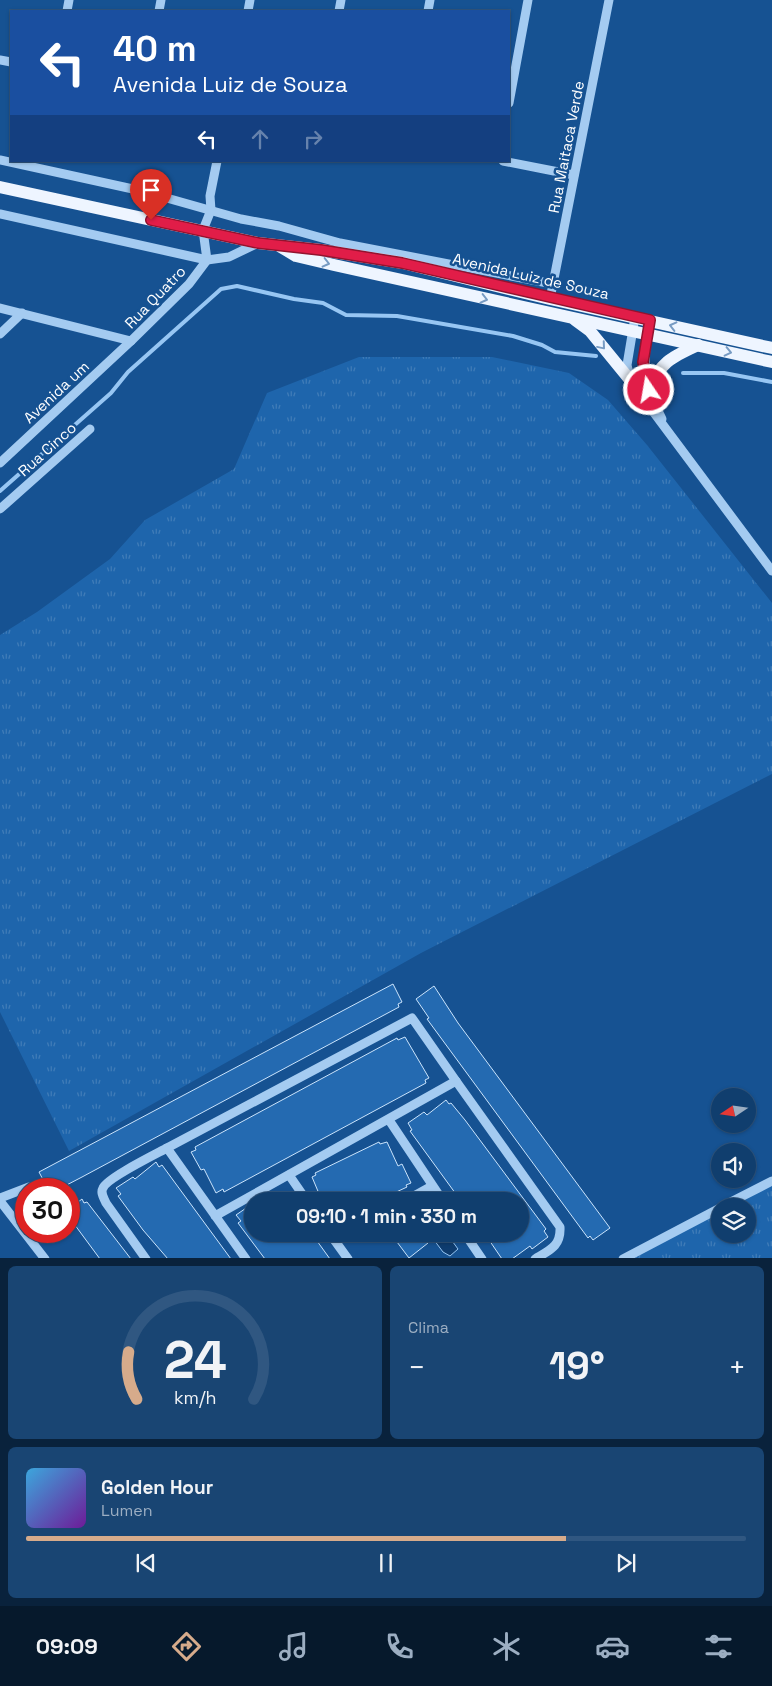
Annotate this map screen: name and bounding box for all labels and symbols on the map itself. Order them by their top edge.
street label: Rua Maitaca Verde [544,79,588,215]
pin [130,169,172,220]
street label: Avenida Luiz de Souza [451,249,611,303]
one-way arrow [321,257,330,268]
street label: Rua Quatro [120,262,190,332]
one-way arrow [480,293,489,304]
one-way arrow [669,321,678,332]
one-way arrow [597,340,605,349]
one-way arrow [724,346,733,357]
street label: Avenida um [19,357,93,427]
position arrow [622,363,674,415]
street label: Rua Cinco [14,418,80,480]
north arrow [711,1088,756,1132]
speed limit sign: 30 [15,1178,80,1243]

